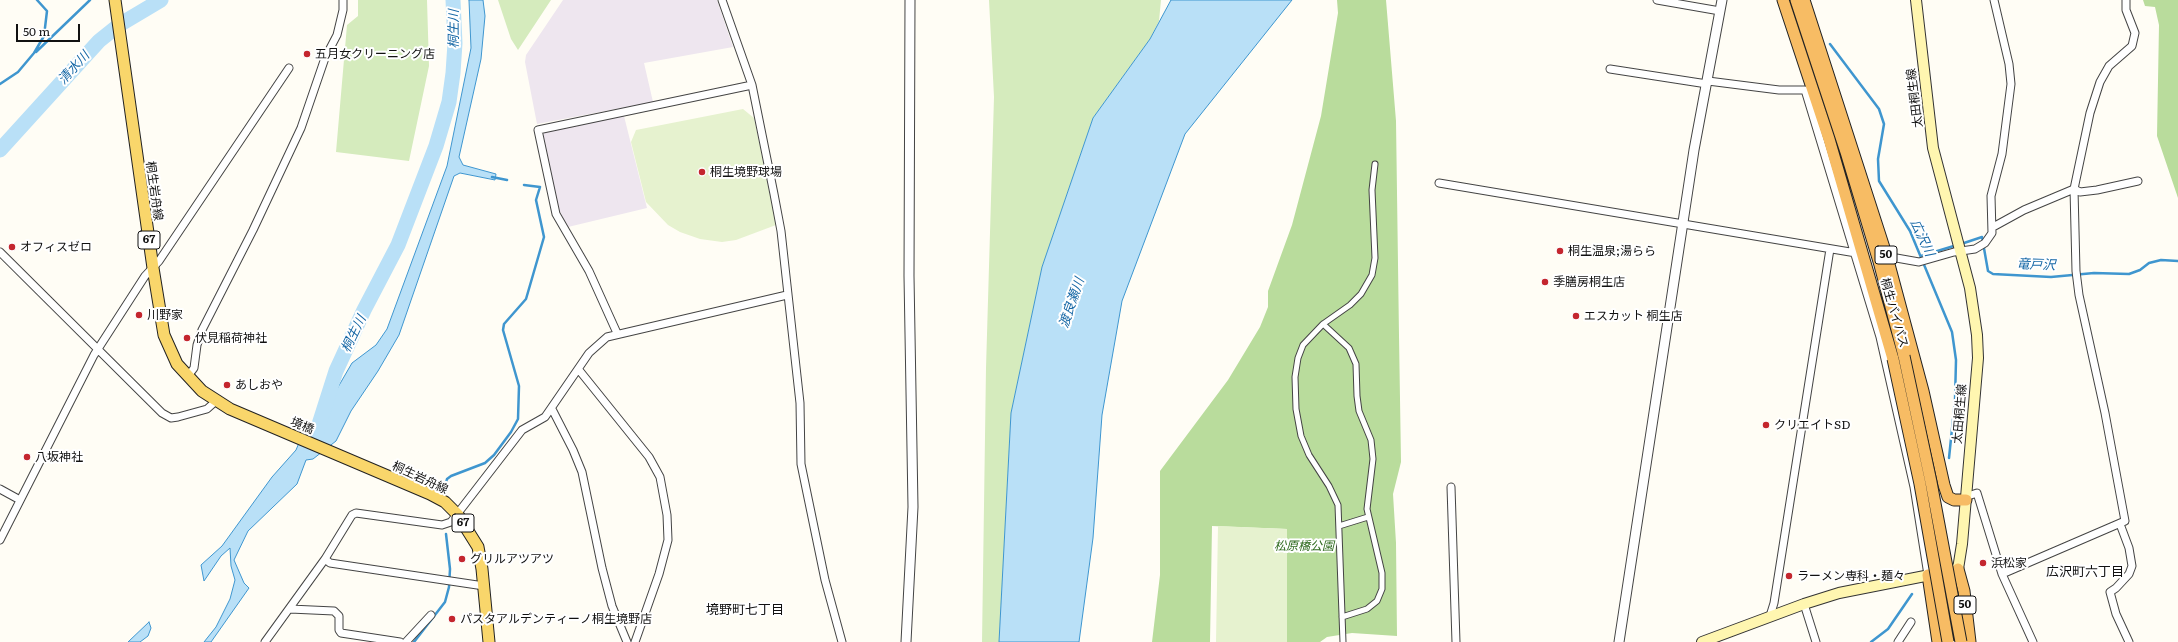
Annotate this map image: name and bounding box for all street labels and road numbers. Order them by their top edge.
street label: 太田桐生線 [1904,67,1926,129]
street label: 桐生岩舟線 [143,160,165,222]
road number: 67 [138,231,160,249]
road number: 50 [1875,246,1897,264]
street label: 桐生バイパス [1877,276,1911,350]
street label: 太田桐生線 [1950,383,1970,445]
street label: 境橋 [288,415,316,437]
street label: 桐生岩舟線 [390,459,450,497]
road number: 67 [452,514,474,532]
road number: 50 [1954,596,1976,614]

